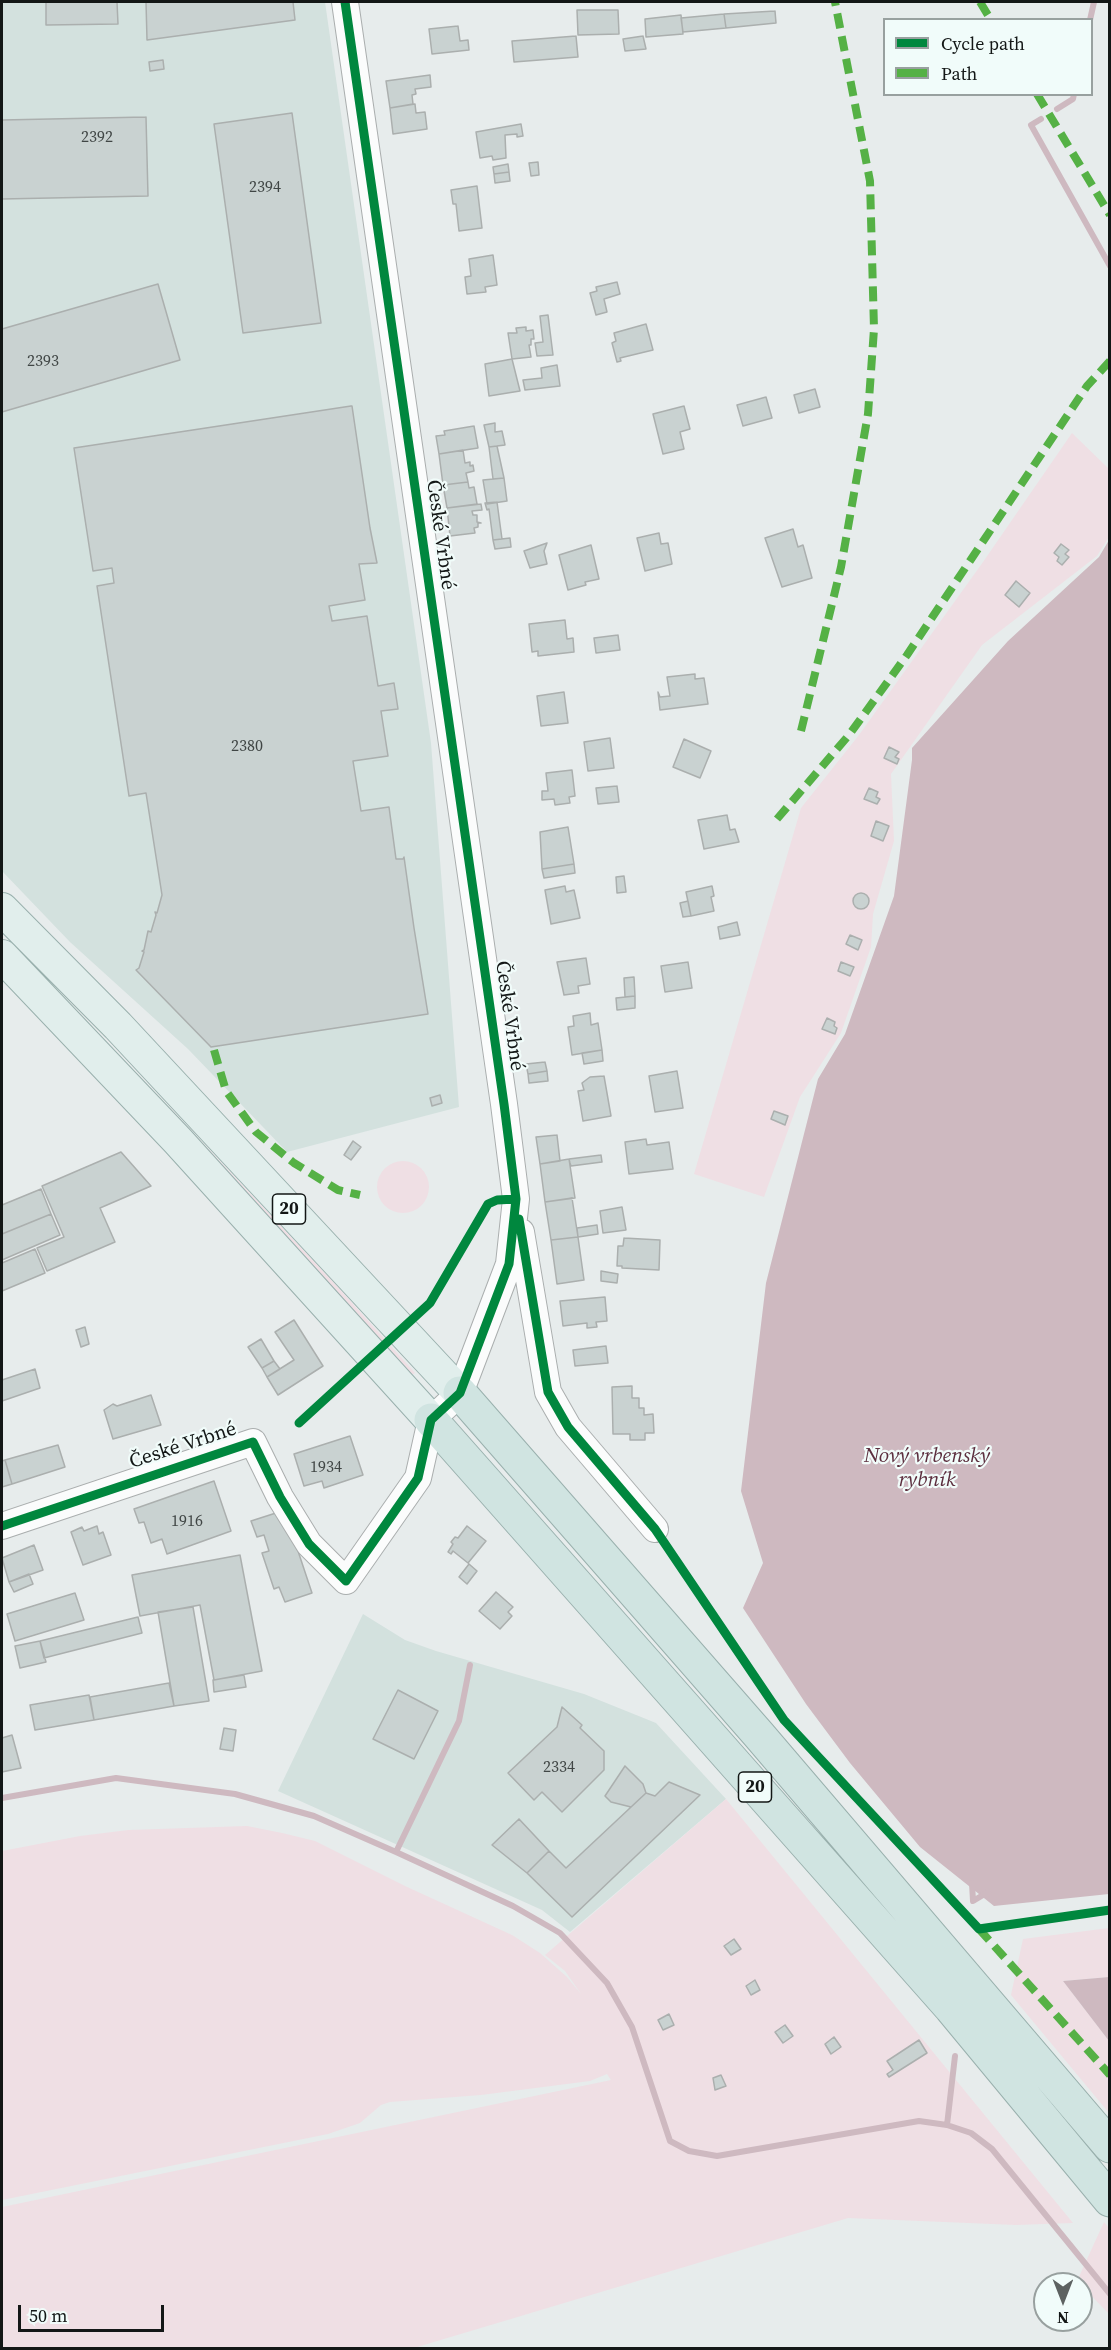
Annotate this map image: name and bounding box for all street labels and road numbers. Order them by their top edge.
street label: České Vrbné [420,478,460,592]
street label: České Vrbné [489,959,529,1073]
road number: 20 [272,1194,306,1224]
street label: České Vrbné [126,1417,240,1475]
road number: 20 [738,1772,771,1802]

